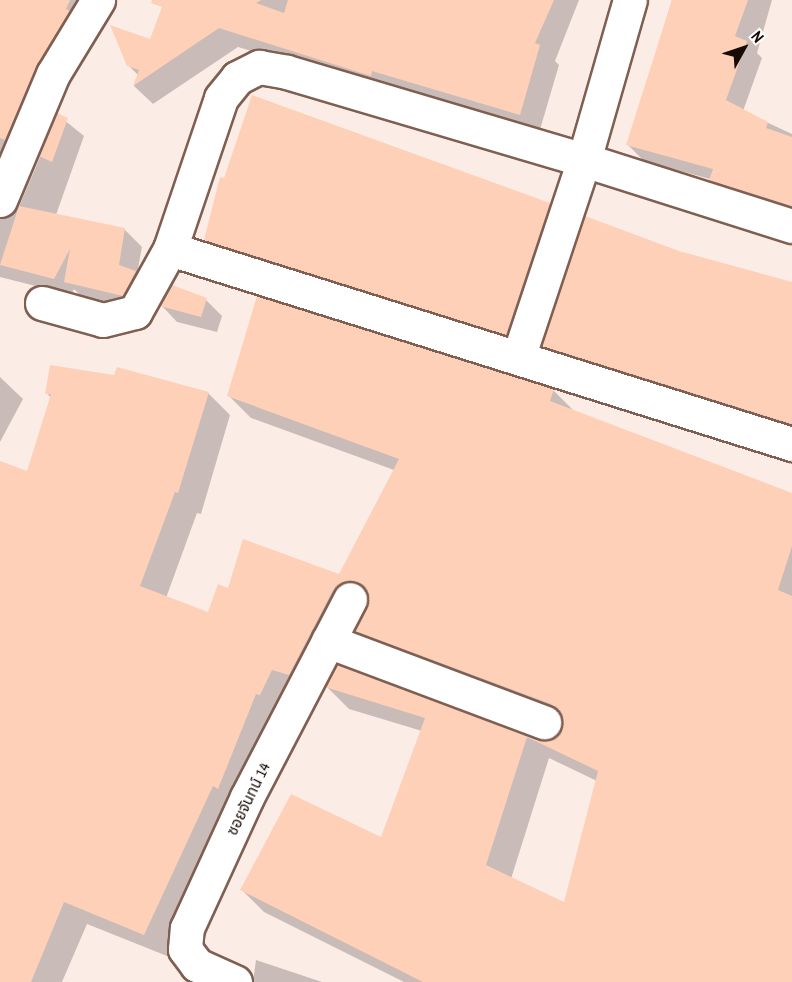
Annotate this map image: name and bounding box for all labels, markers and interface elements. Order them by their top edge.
north arrow [714,18,774,78]
text: N [746,26,769,47]
street label: ซอยจันทน์ 14 [223,760,273,838]

